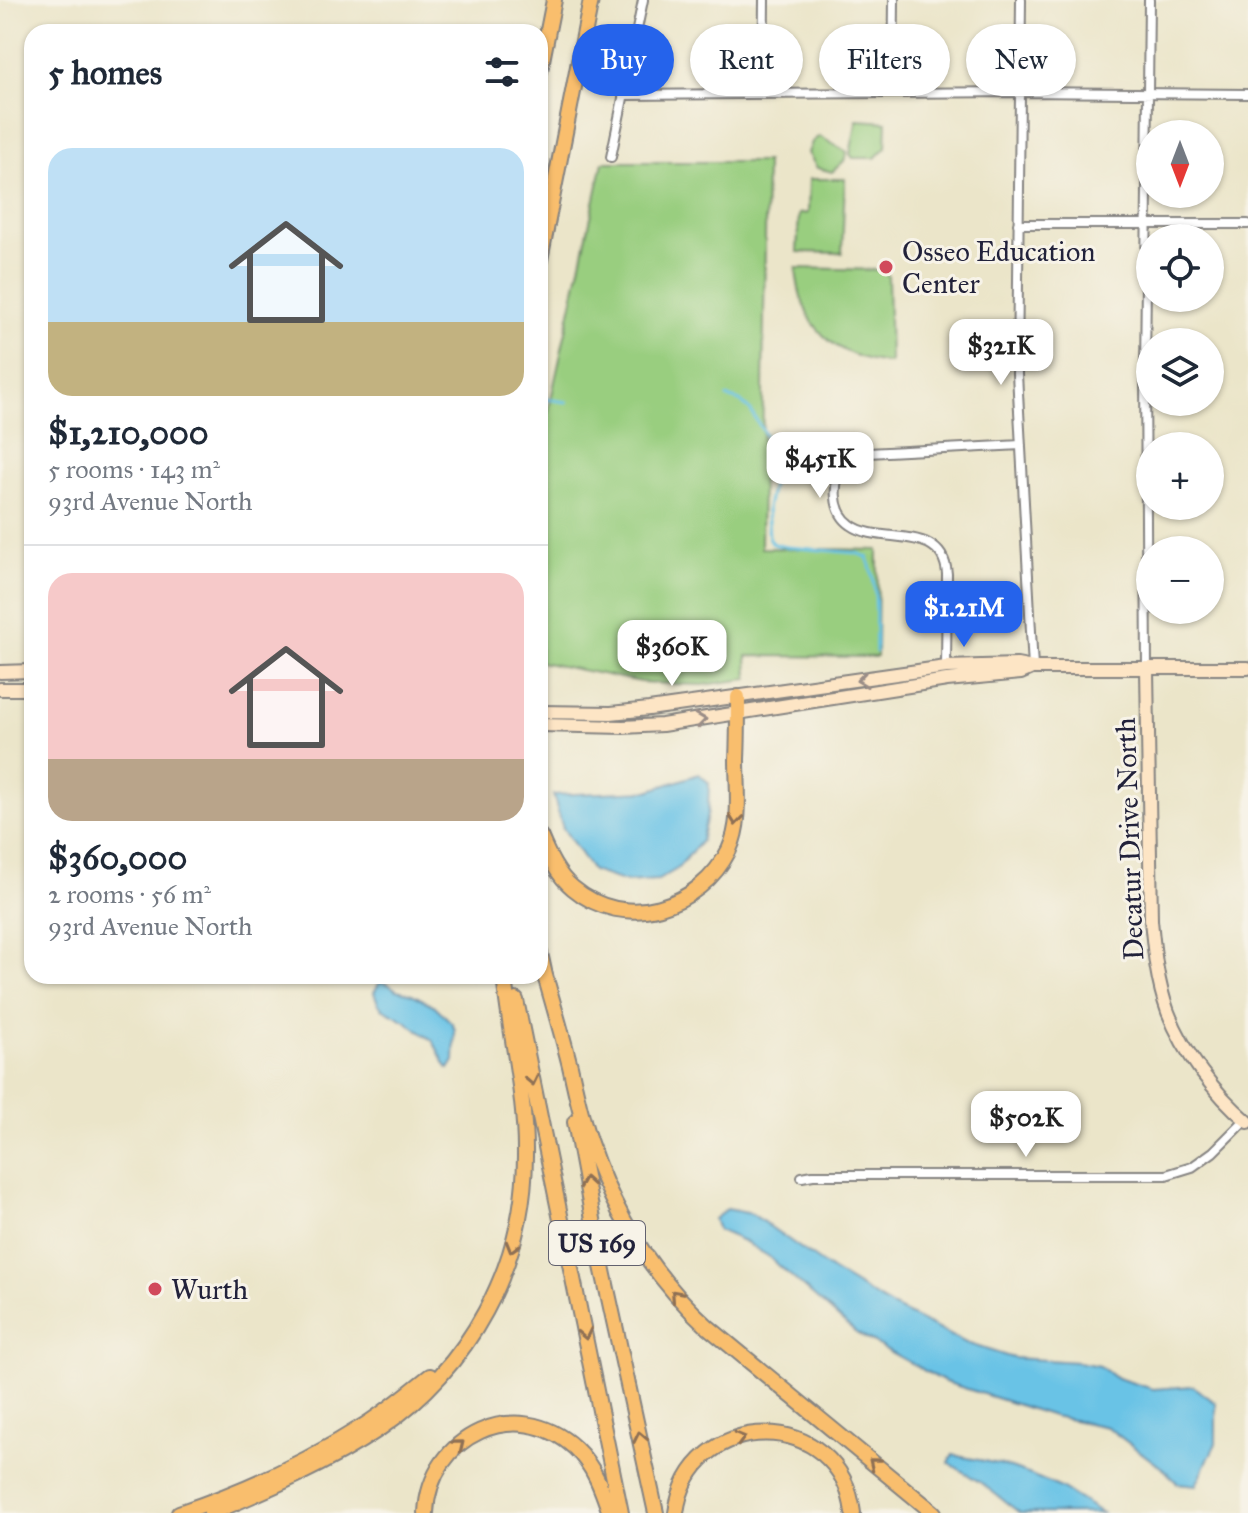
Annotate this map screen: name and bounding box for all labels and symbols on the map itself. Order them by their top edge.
north arrow [1136,120,1224,208]
place label: Osseo Education Center [902,234,1095,301]
marker: Osseo Education Center [877,258,895,276]
pin: $321K [945,319,1057,387]
pin: $451K [764,432,876,500]
pin: $1.21M [899,581,1029,649]
pin: $360K [616,620,728,688]
one-way arrow [855,671,869,688]
one-way arrow [694,712,707,729]
street label: Decatur Drive North [1108,717,1151,961]
one-way arrow [728,814,745,827]
one-way arrow [523,1073,540,1086]
pin: $502K [970,1091,1082,1159]
one-way arrow [579,1176,596,1189]
road number: US 169 [549,1221,645,1265]
one-way arrow [505,1240,521,1254]
place label: Wurth [171,1272,248,1307]
marker: Wurth [146,1280,164,1298]
one-way arrow [671,1290,685,1305]
one-way arrow [576,1327,593,1341]
one-way arrow [632,1430,649,1444]
one-way arrow [733,1430,747,1447]
one-way arrow [449,1441,464,1455]
one-way arrow [868,1459,883,1473]

